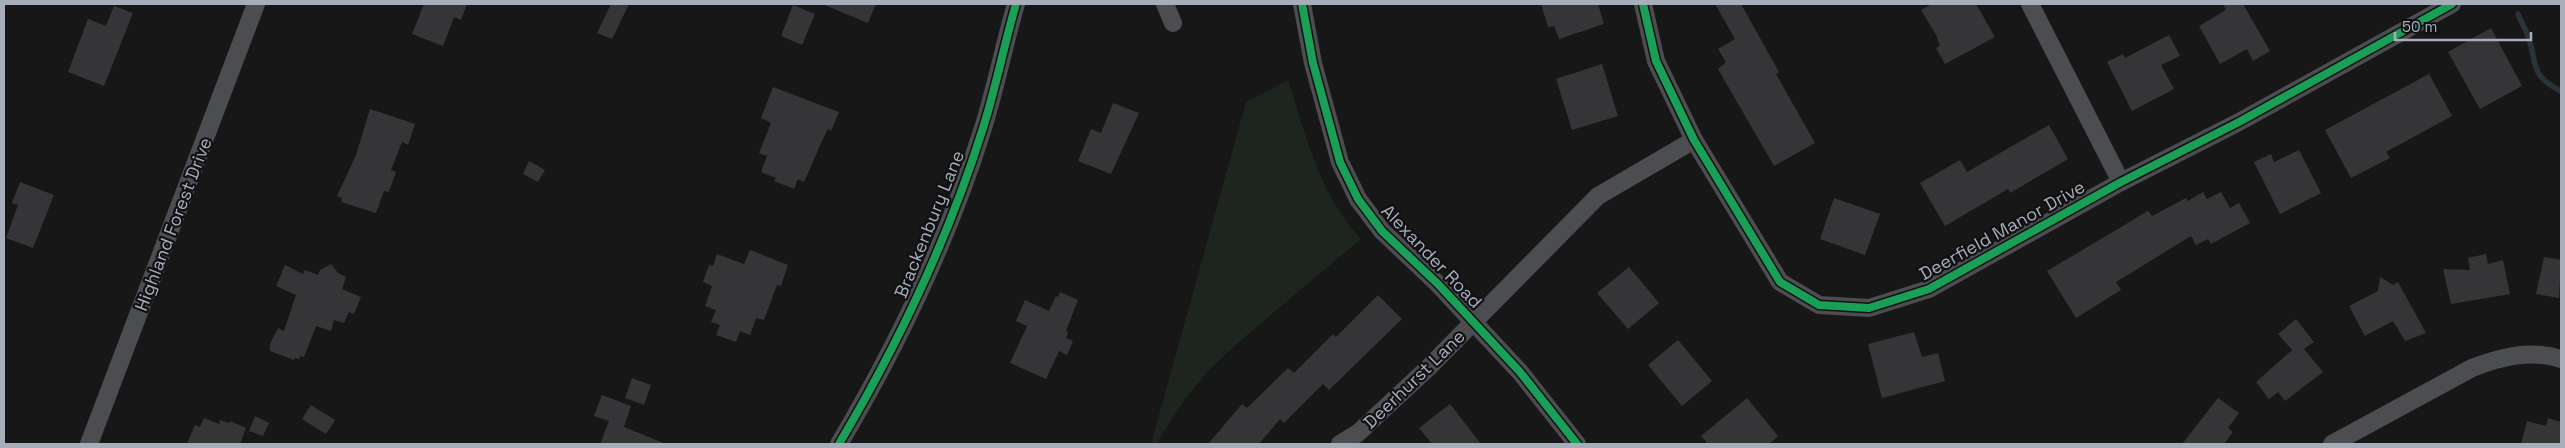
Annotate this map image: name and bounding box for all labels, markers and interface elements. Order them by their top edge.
scale bar [2395,10,2531,42]
text: 50 m [2402,17,2437,36]
street label: Highland Forest Drive [129,134,217,314]
street label: Brackenbury Lane [889,147,969,301]
street label: Deerfield Manor Drive [1915,175,2089,285]
street label: Alexander Road [1377,199,1487,313]
street label: Deerhurst Lane [1358,325,1470,433]

